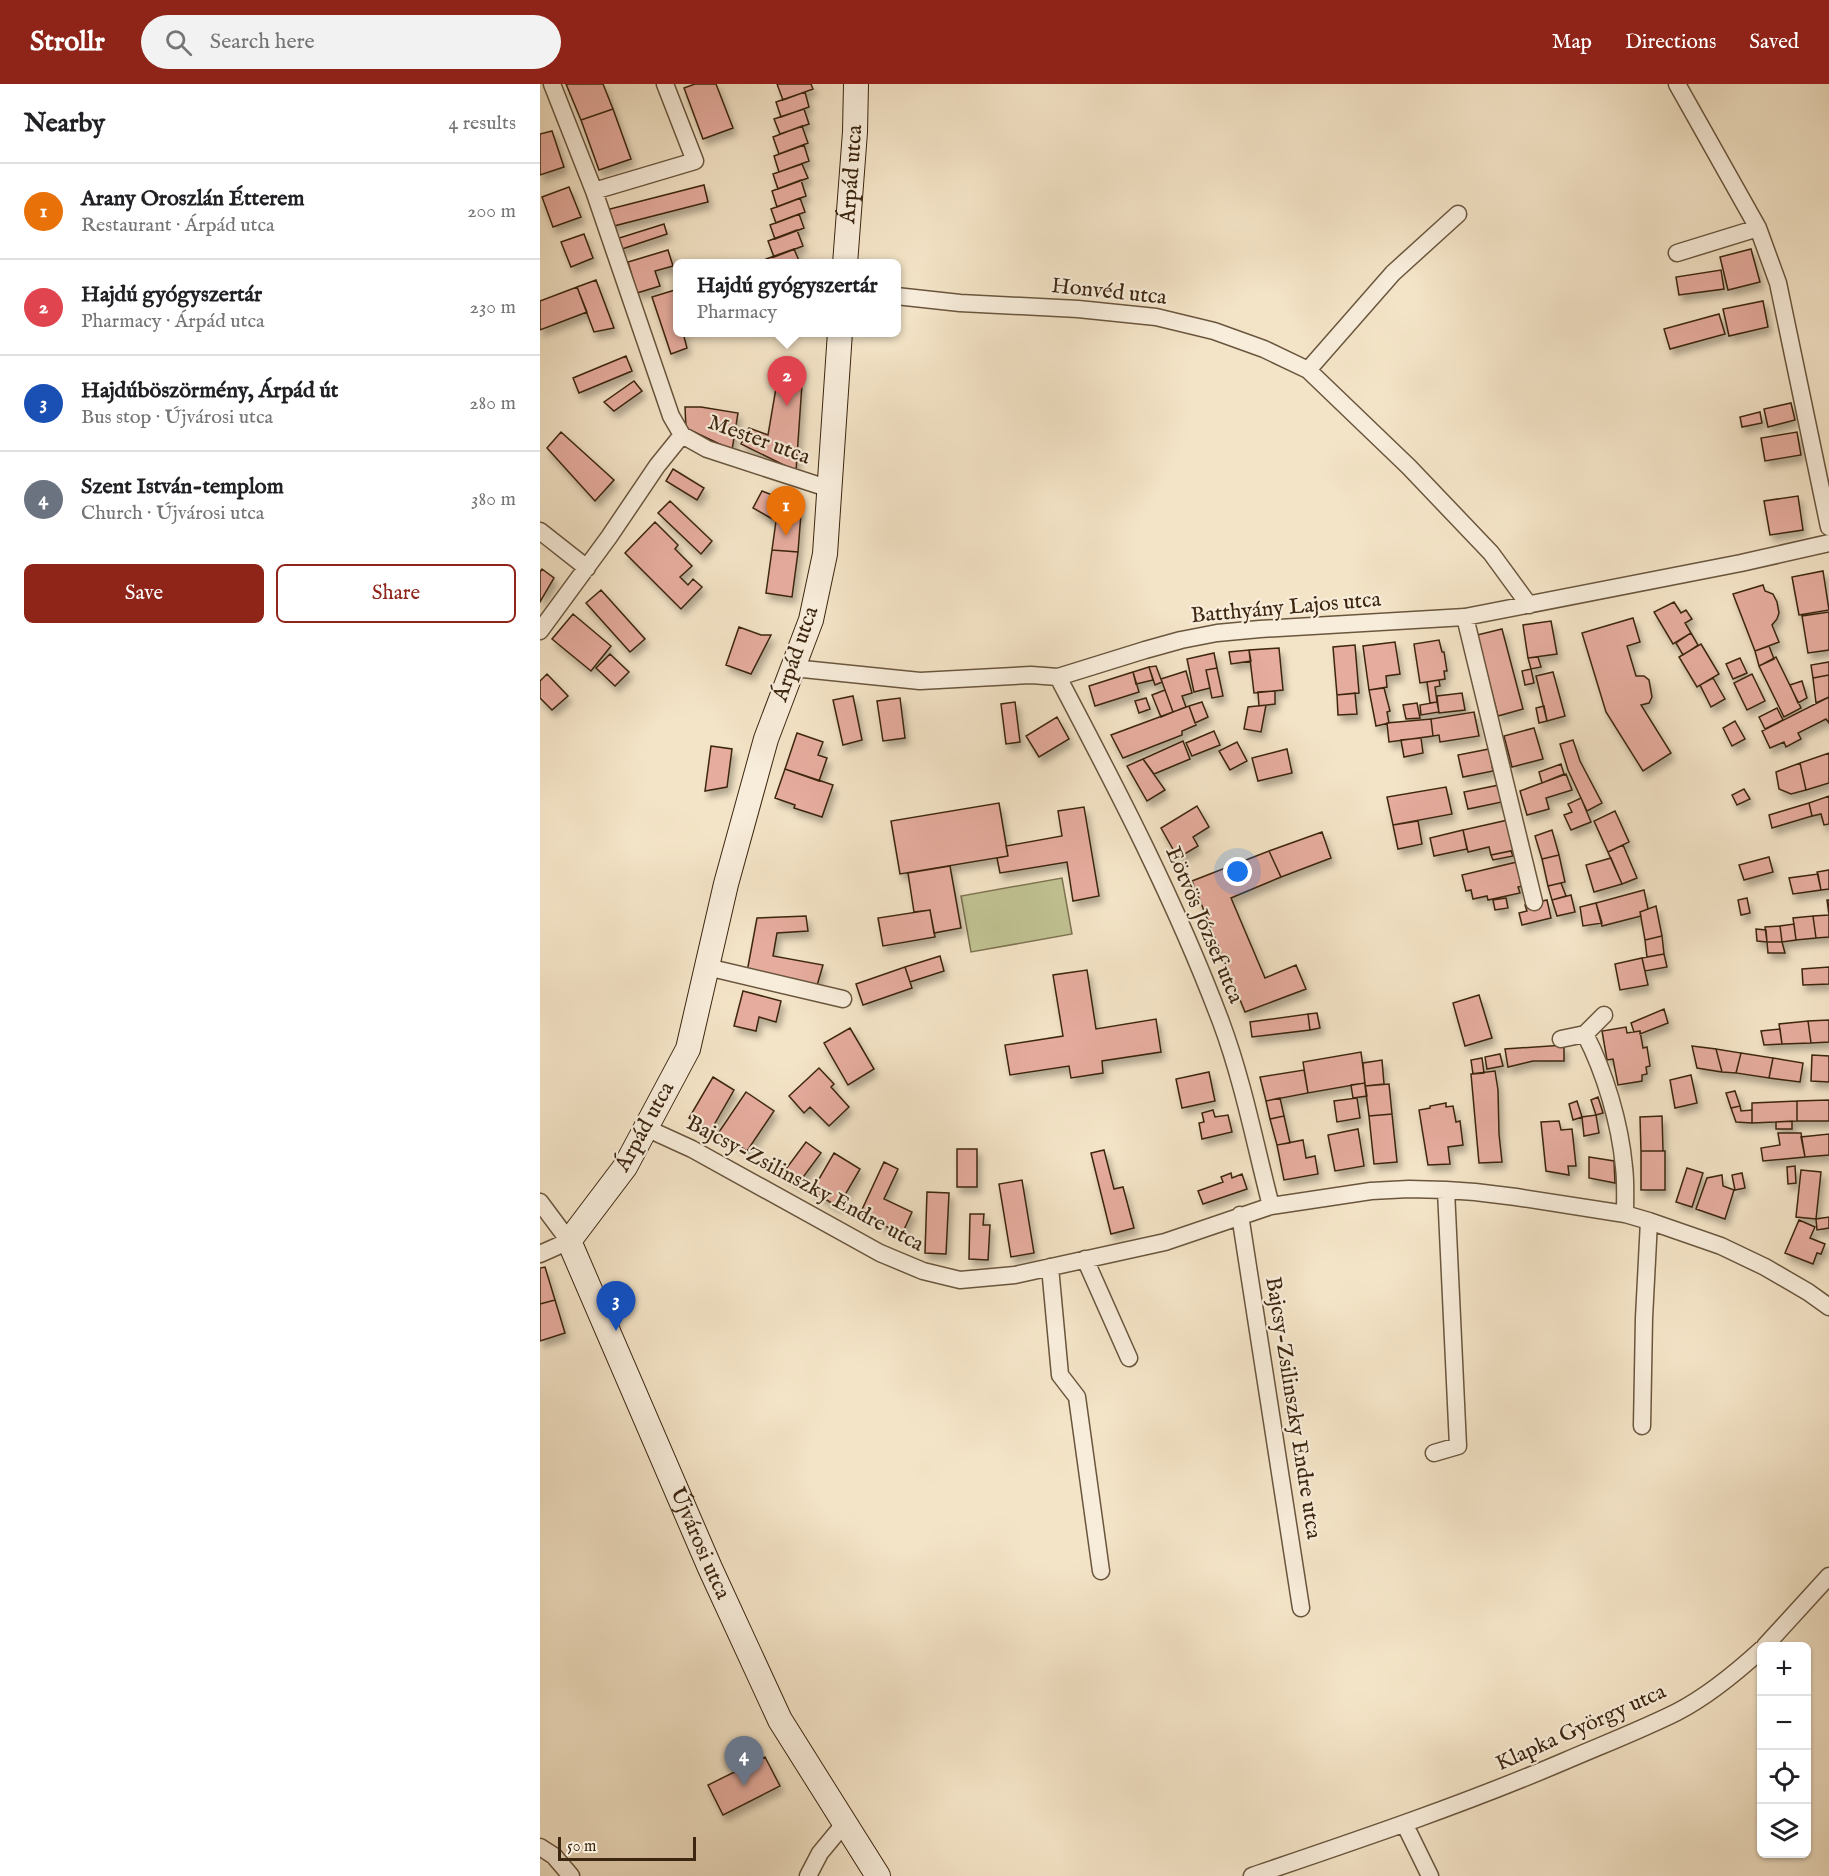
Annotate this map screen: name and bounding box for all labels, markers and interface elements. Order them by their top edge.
search box [141,15,561,69]
text: Strollr [30,25,105,60]
icon: search [162,26,195,59]
text: Search here [210,28,315,56]
text: Map [1552,29,1592,56]
text: Directions [1625,29,1716,56]
text: Saved [1749,29,1799,56]
text: Nearby [24,107,105,140]
text: 4 results [449,111,516,136]
street label: Árpád utca [834,124,869,226]
text: Arany Oroszlán Étterem [81,185,304,213]
text: 1 [40,199,47,224]
text: 200 m [467,199,516,224]
text: Restaurant · Árpád utca [81,213,275,238]
popup [673,259,901,337]
text: Hajdú gyógyszertár [696,272,878,300]
street label: Honvéd utca [1050,272,1169,312]
text: Hajdú gyógyszertár [81,281,262,309]
text: 2 [39,295,48,320]
text: 230 m [470,295,516,320]
text: Pharmacy [696,300,777,325]
text: Pharmacy · Árpád utca [81,309,265,334]
pin: 2 [768,356,806,406]
text: Hajdúböszörmény, Árpád út [81,377,338,405]
text: 3 [40,391,47,416]
text: 280 m [469,391,516,416]
text: Bus stop · Újvárosi utca [81,405,273,430]
street label: Mester utca [704,409,814,472]
text: Szent István-templom [81,473,284,501]
pin: 1 [766,486,806,536]
text: 4 [39,487,48,512]
text: 380 m [471,487,516,512]
text: Church · Újvárosi utca [81,501,264,526]
button: Save [24,564,264,623]
button: Share [276,564,516,623]
street label: Batthyány Lajos utca [1190,586,1383,630]
street label: Árpád utca [766,602,825,706]
street label: Eötvös József utca [1158,842,1250,1008]
your location [1223,857,1252,886]
street label: Árpád utca [608,1077,681,1178]
street label: Bajcsy-Zsilinszky Endre utca [681,1109,929,1259]
street label: Bajcsy-Zsilinszky Endre utca [1258,1275,1328,1542]
pin: 3 [596,1282,636,1331]
street label: Újvárosi utca [663,1483,737,1604]
map controls [1757,1642,1811,1858]
button: + [1757,1642,1811,1696]
street label: Klapka György utca [1492,1678,1671,1778]
button: − [1757,1696,1811,1750]
pin: 4 [724,1736,764,1786]
button: locate [1757,1750,1811,1804]
button: layers [1757,1804,1811,1858]
scale bar [558,1834,696,1862]
text: 50 m [567,1837,596,1857]

